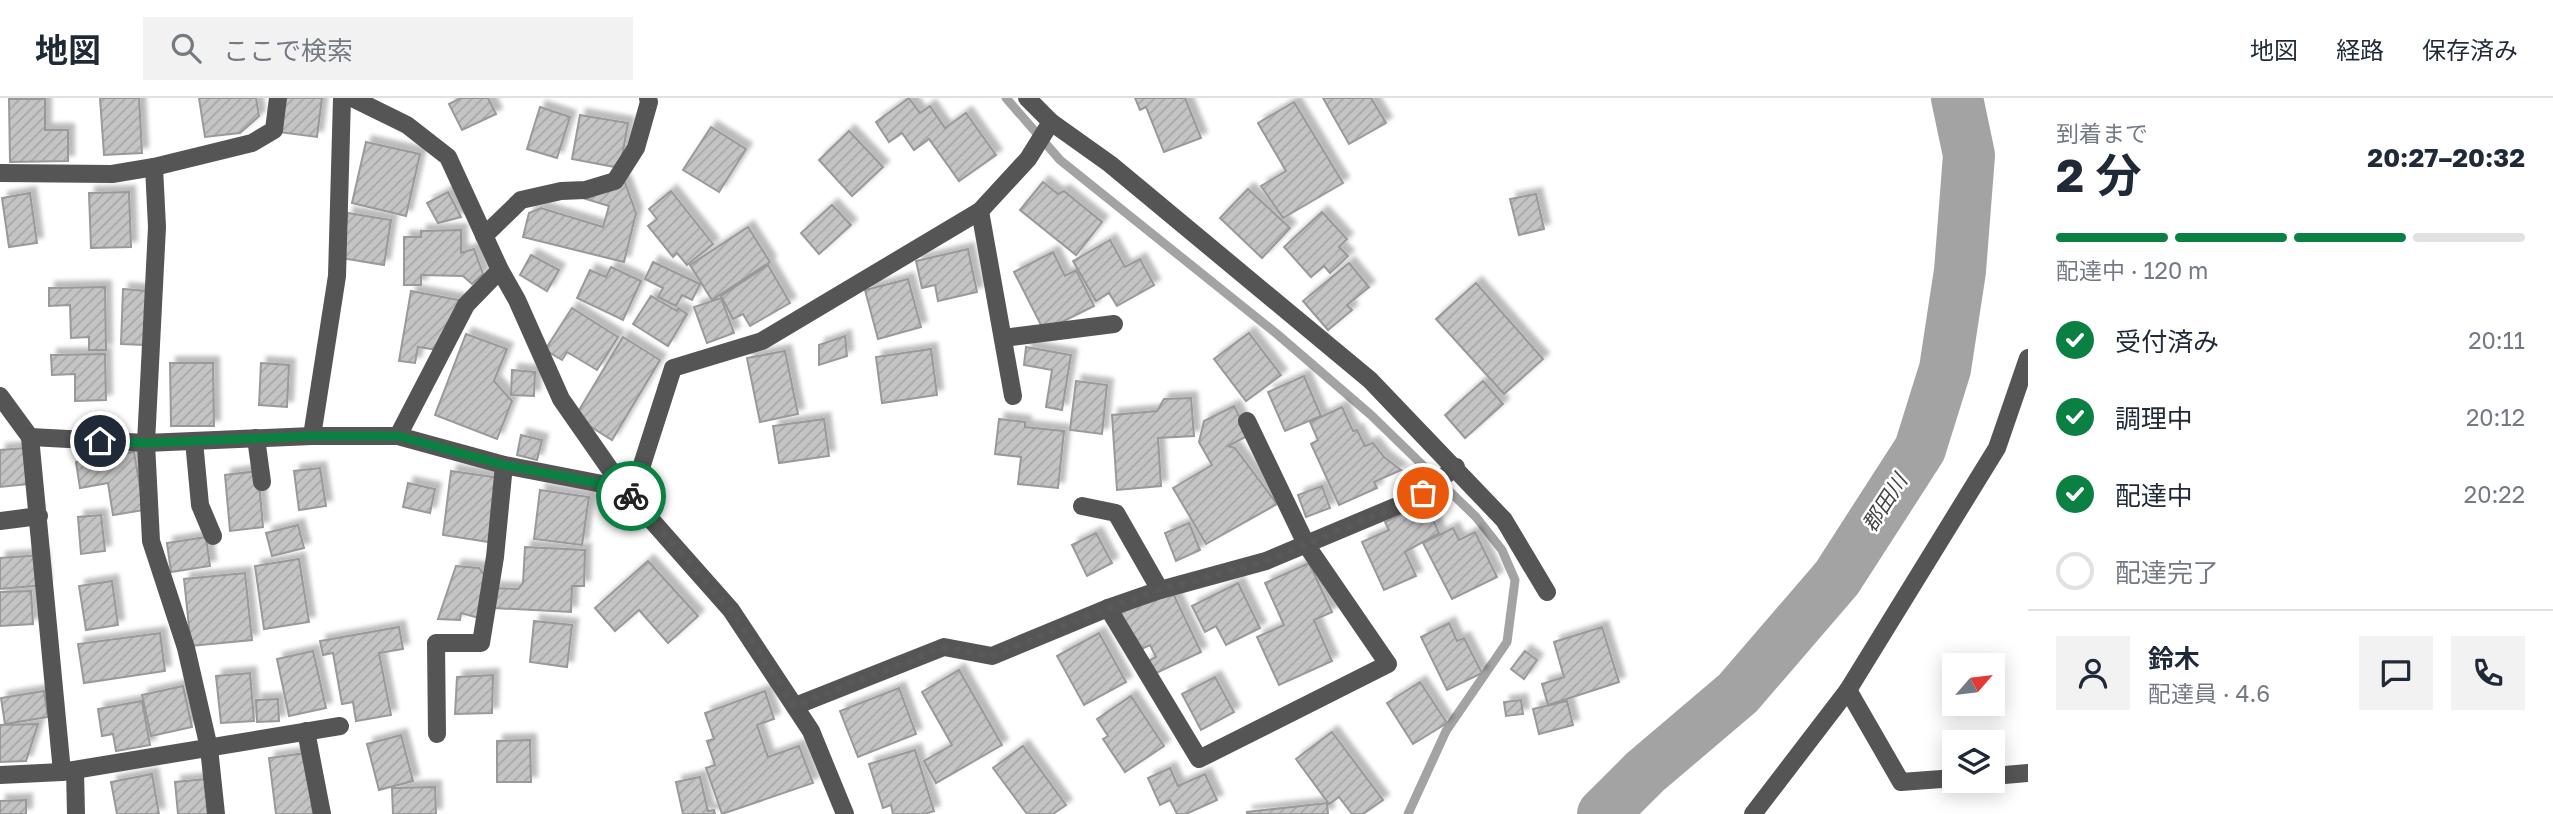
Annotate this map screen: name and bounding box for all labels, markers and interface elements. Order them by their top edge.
search box [143,17,633,80]
icon: search [167,29,205,67]
text: 地図 [35,30,101,69]
text: ここで検索 [223,35,353,66]
text: 地図 [2250,35,2298,64]
text: 経路 [2336,35,2384,64]
text: 保存済み [2422,35,2518,64]
text: 到着まで [2056,119,2148,147]
text: 20:27–20:32 [2367,142,2525,173]
text: 2 分 [2056,147,2142,202]
text: 配達中 · 120 m [2056,256,2208,284]
icon: check [2056,321,2094,359]
text: 受付済み [2115,326,2219,357]
text: 20:11 [2468,326,2525,354]
icon: check [2056,398,2094,436]
text: 調理中 [2115,403,2193,434]
text: 20:12 [2466,403,2525,431]
pin [70,411,130,471]
icon: home [81,422,119,460]
courier [596,461,666,531]
pin [1393,463,1453,523]
water label: 郡田川 [1856,467,1913,536]
icon: bag [1404,474,1442,512]
icon: check [2056,475,2094,513]
icon: bike [612,477,650,515]
text: 配達中 [2115,480,2193,511]
text: 20:22 [2464,480,2525,508]
text: 配達完了 [2115,557,2219,588]
button: person [2056,636,2130,710]
button: chat [2359,636,2433,710]
button: phone [2451,636,2525,710]
text: 鈴木 [2148,643,2200,674]
north arrow [1942,653,2006,716]
map controls [1942,653,2005,793]
text: 配達員 · 4.6 [2148,679,2270,707]
button: layers [1942,730,2005,793]

